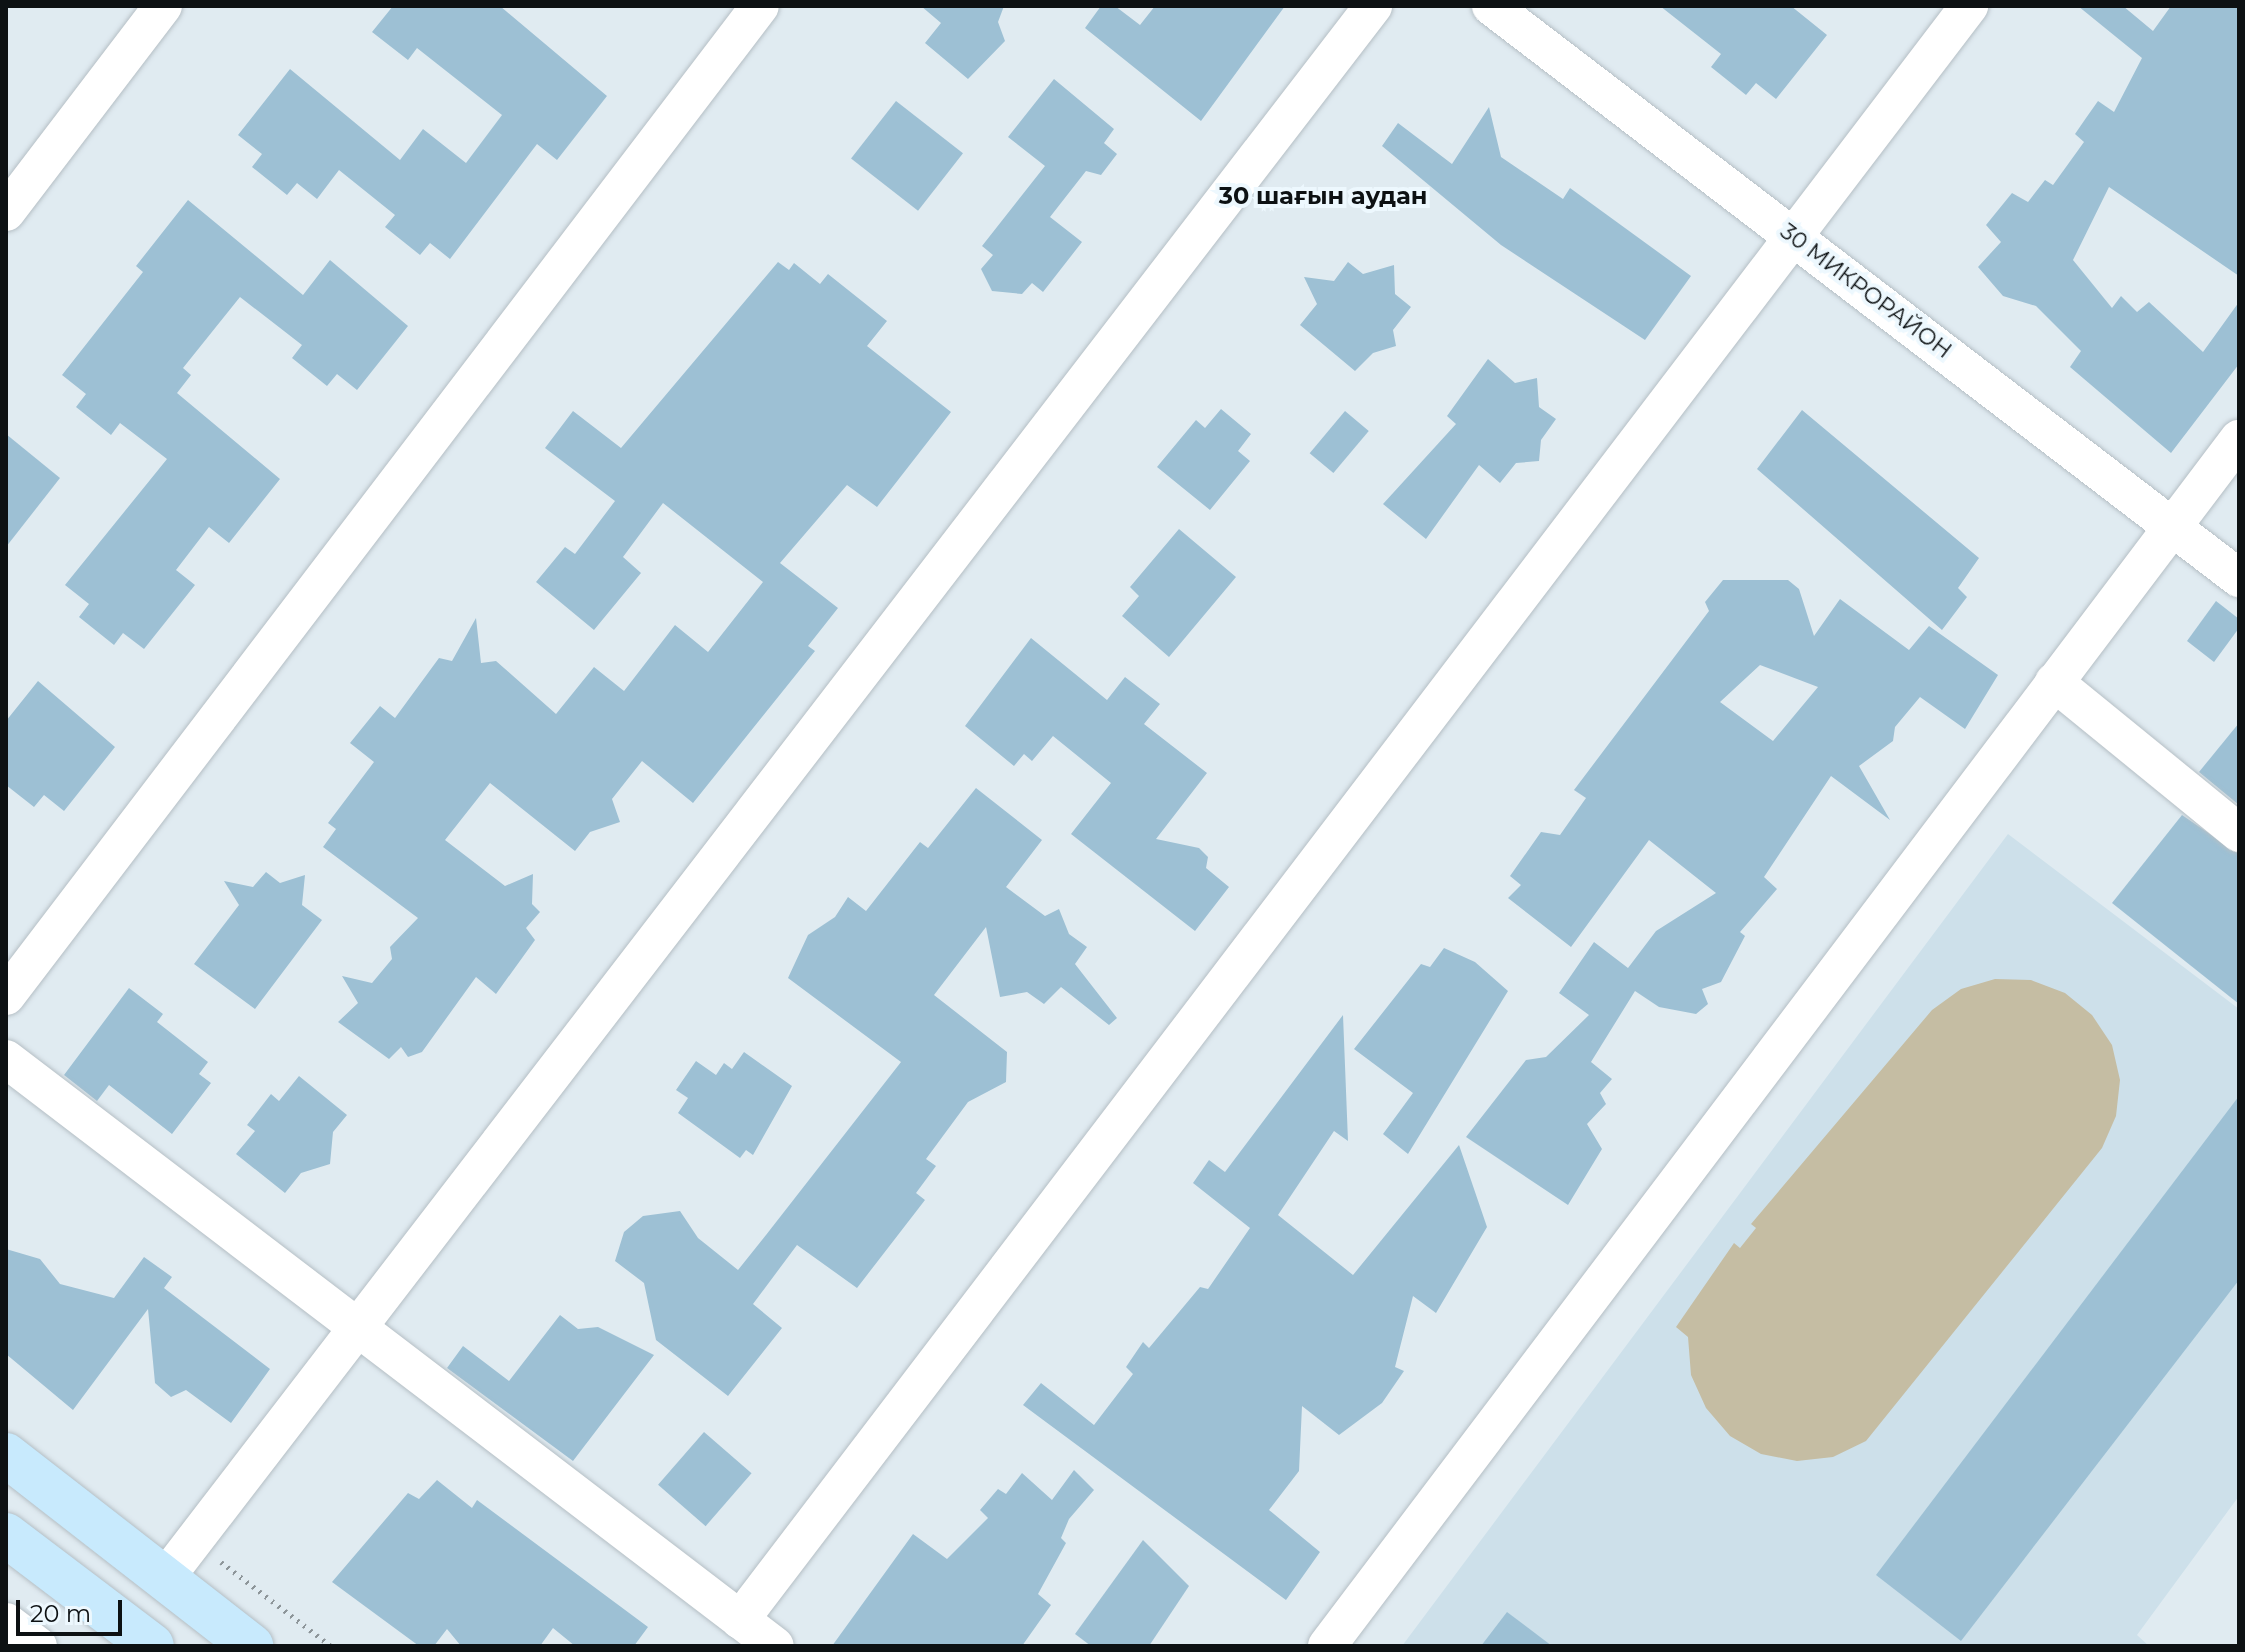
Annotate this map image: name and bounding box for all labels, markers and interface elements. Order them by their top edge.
district label: 30 шағын аудан [1219,182,1427,210]
street label: 30 МИКРОРАЙОН [1775,218,1957,364]
scale bar [20,1584,126,1634]
text: 20 m [30,1599,91,1628]

